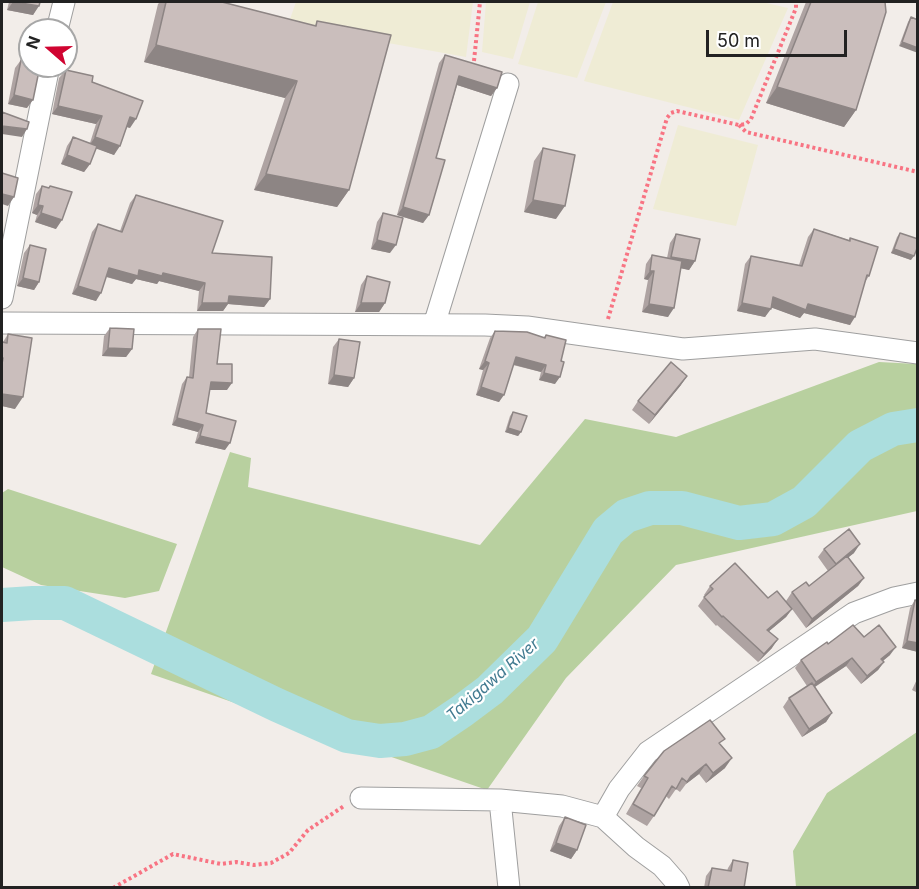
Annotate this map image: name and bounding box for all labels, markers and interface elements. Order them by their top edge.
north arrow [18,18,78,78]
scale bar [709,18,850,56]
text: 50 m [717,30,760,51]
text: N [21,33,44,52]
water label: Takigawa River [443,635,543,725]

